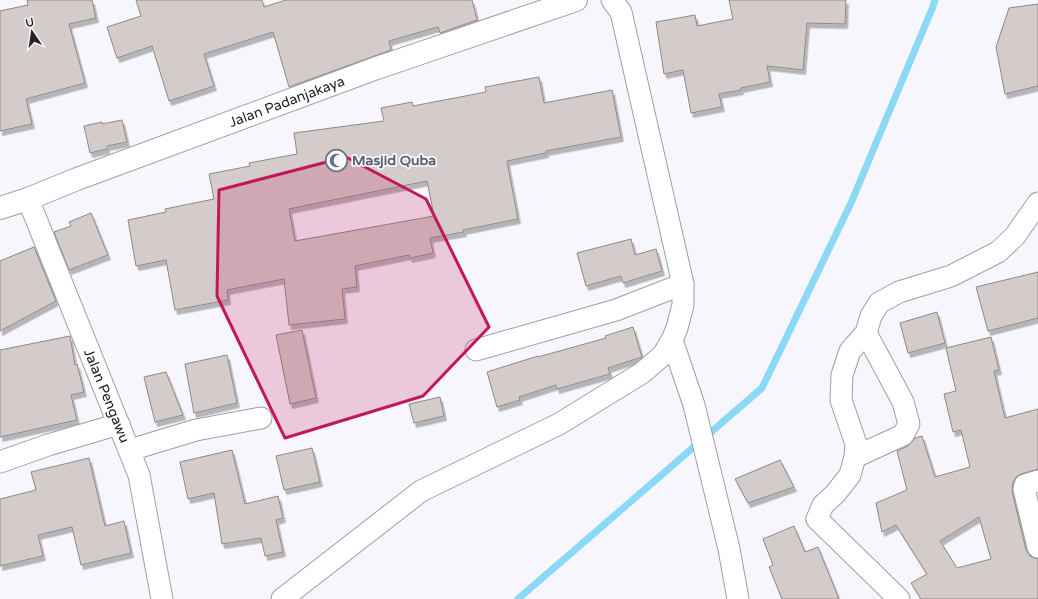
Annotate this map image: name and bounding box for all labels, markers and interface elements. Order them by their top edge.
north arrow [12,12,52,52]
text: U [24,15,35,30]
street label: Jalan Padanjakaya [227,73,347,131]
mosque icon: Masjid Quba [324,147,350,173]
place label: Masjid Quba [352,152,436,169]
street label: Jalan Pengawu [80,346,133,445]

